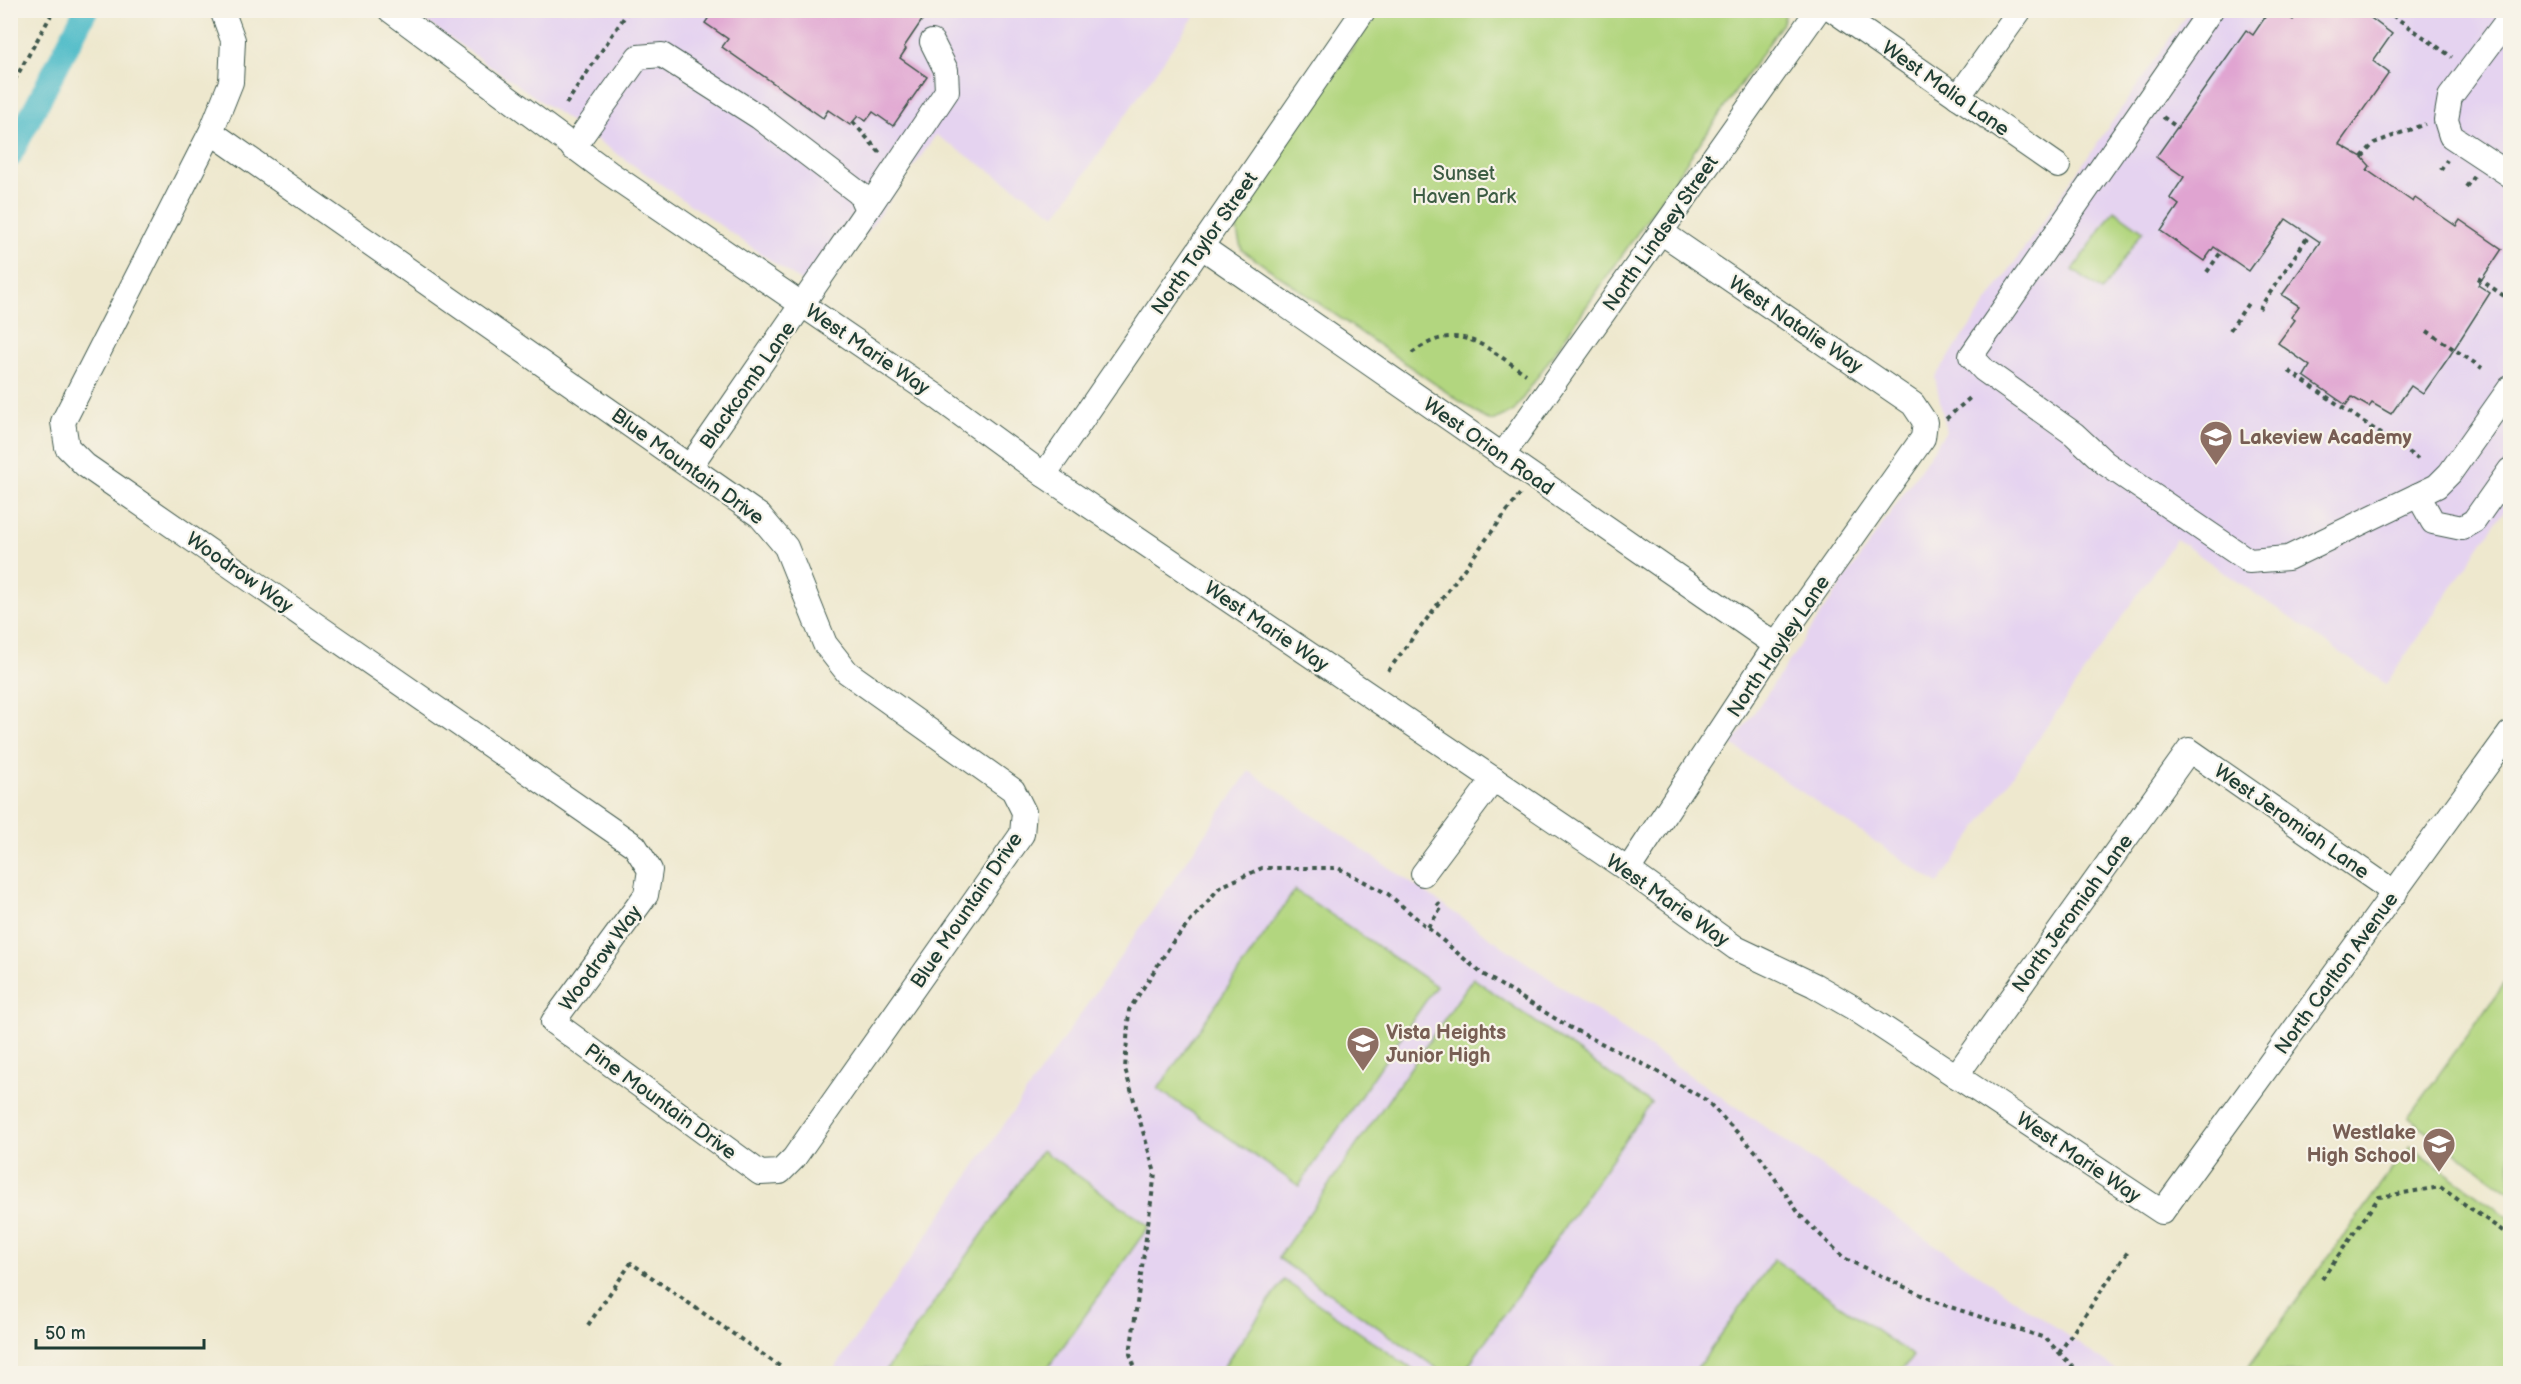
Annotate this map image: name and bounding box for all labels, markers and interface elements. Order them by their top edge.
street label: West Malia Lane [1877,36,2014,142]
street label: North Lindsey Street [1598,151,1724,316]
park label: Sunset Haven Park [1412,162,1516,209]
street label: North Taylor Street [1147,167,1263,320]
street label: West Natalie Way [1724,271,1867,379]
street label: West Marie Way [801,299,934,400]
street label: Blackcomb Lane [695,317,801,454]
street label: West Orion Road [1418,393,1558,501]
street label: Blue Mountain Drive [606,403,768,530]
school or university icon: Lakeview Academy [2198,419,2234,466]
place label: Lakeview Academy [2239,426,2413,450]
street label: Woodrow Way [181,527,297,618]
street label: North Hayley Lane [1722,571,1835,722]
street label: West Marie Way [1200,576,1333,677]
street label: West Jeromiah Lane [2209,759,2374,884]
street label: Blue Mountain Drive [906,828,1028,993]
street label: North Jeromiah Lane [2007,830,2138,997]
street label: West Marie Way [1601,849,1734,952]
street label: North Carlton Avenue [2270,888,2404,1059]
street label: Woodrow Way [554,901,647,1016]
place label: Vista Heights Junior High [1386,1021,1506,1068]
school or university icon: Vista Heights Junior High [1345,1025,1381,1072]
street label: Pine Mountain Drive [580,1039,741,1165]
street label: West Marie Way [2012,1107,2145,1208]
place label: Westlake High School [2307,1121,2416,1168]
school or university icon: Westlake High School [2421,1126,2457,1173]
scale bar [36,1312,204,1350]
text: 50 m [45,1323,86,1344]

